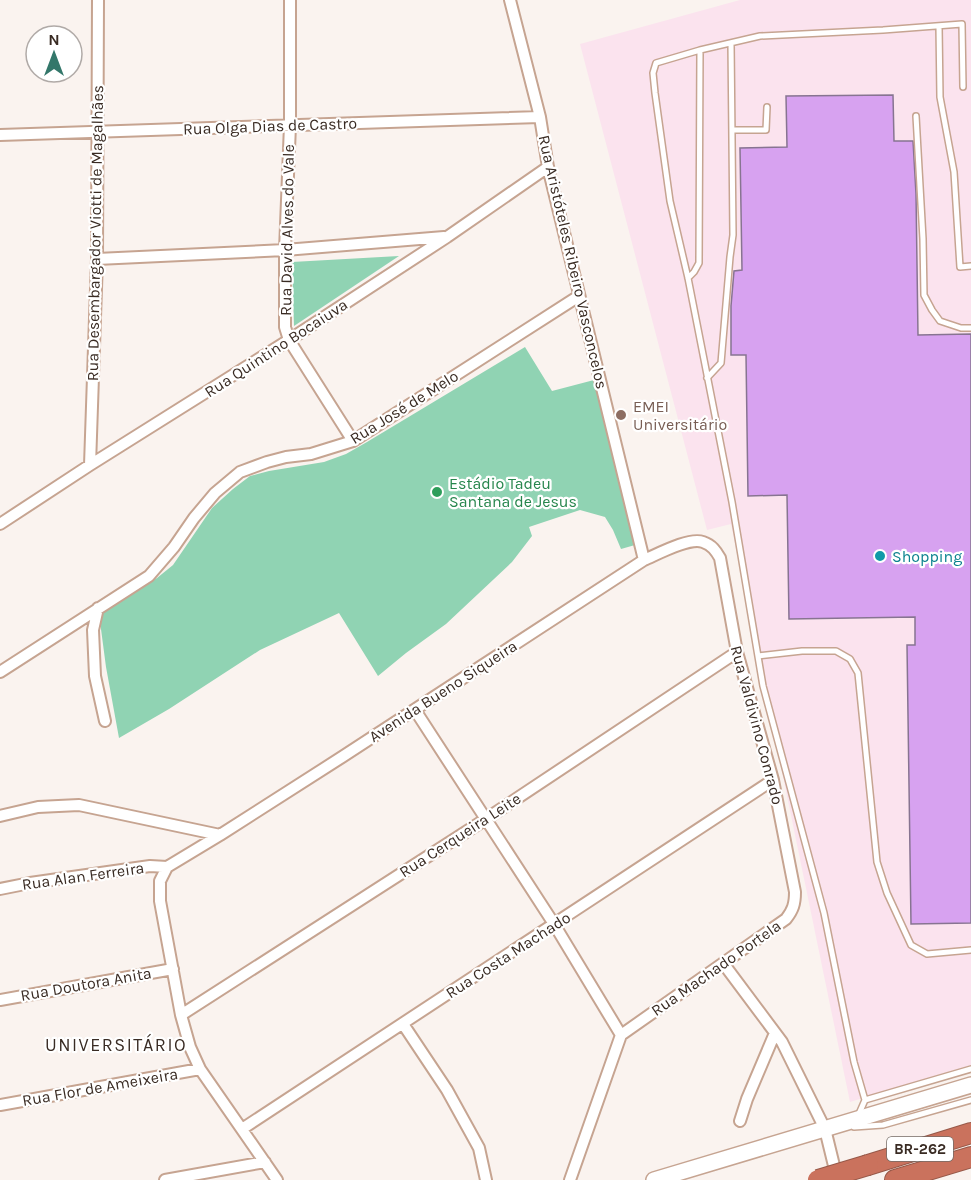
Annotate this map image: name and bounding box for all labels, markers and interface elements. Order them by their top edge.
north arrow [24,24,84,84]
text: N [48,30,60,49]
street label: Rua Desembargador Viotti de Magalhães [83,85,107,381]
street label: Rua Olga Dias de Castro [183,113,357,139]
street label: Rua Aristóteles Ribeiro Vasconcelos [535,133,611,391]
street label: Rua David Alves do Vale [276,144,298,316]
street label: Rua Quintino Bocaiuva [201,295,351,401]
street label: Rua José de Melo [346,366,462,448]
place label: EMEI Universitário [633,397,727,434]
marker: EMEI Universitário [614,408,628,422]
place label: Estádio Tadeu Santana de Jesus [449,474,577,511]
marker: Estádio Tadeu Santana de Jesus [430,485,444,499]
place label: Shopping [892,547,962,566]
marker: Shopping [873,549,887,563]
street label: Avenida Bueno Siqueira [365,636,521,746]
street label: Rua Valdivino Conrado [727,643,787,807]
street label: Rua Cerqueira Leite [396,789,524,881]
street label: Rua Alan Ferreira [21,858,145,894]
street label: Rua Costa Machado [442,908,574,1002]
street label: Rua Machado Portela [647,916,785,1020]
street label: Rua Doutora Anita [19,963,153,1005]
district label: UNIVERSITÁRIO [45,1033,187,1056]
street label: Rua Flor de Ameixeira [21,1064,179,1110]
road number: BR-262 [887,1137,953,1161]

